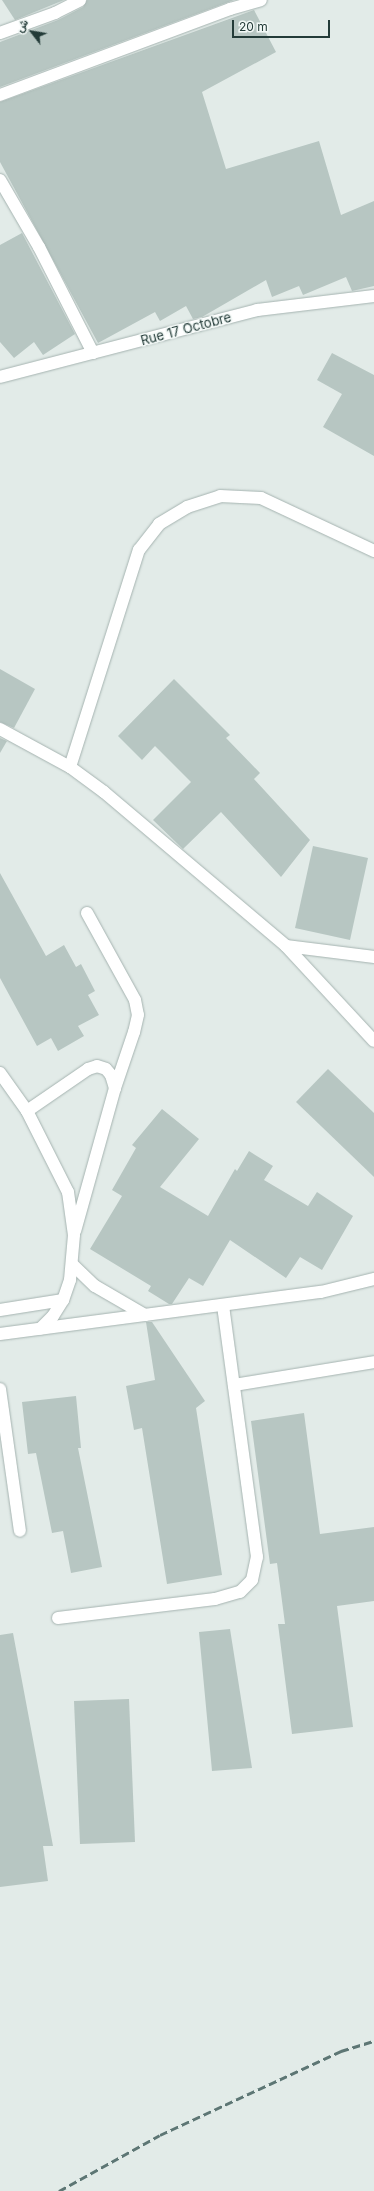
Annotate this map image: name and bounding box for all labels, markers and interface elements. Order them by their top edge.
north arrow [12,12,52,52]
scale bar [234,12,332,38]
text: ش [12,17,31,35]
text: 20 m [239,19,268,34]
street label: Rue 17 Octobre [139,309,233,349]

